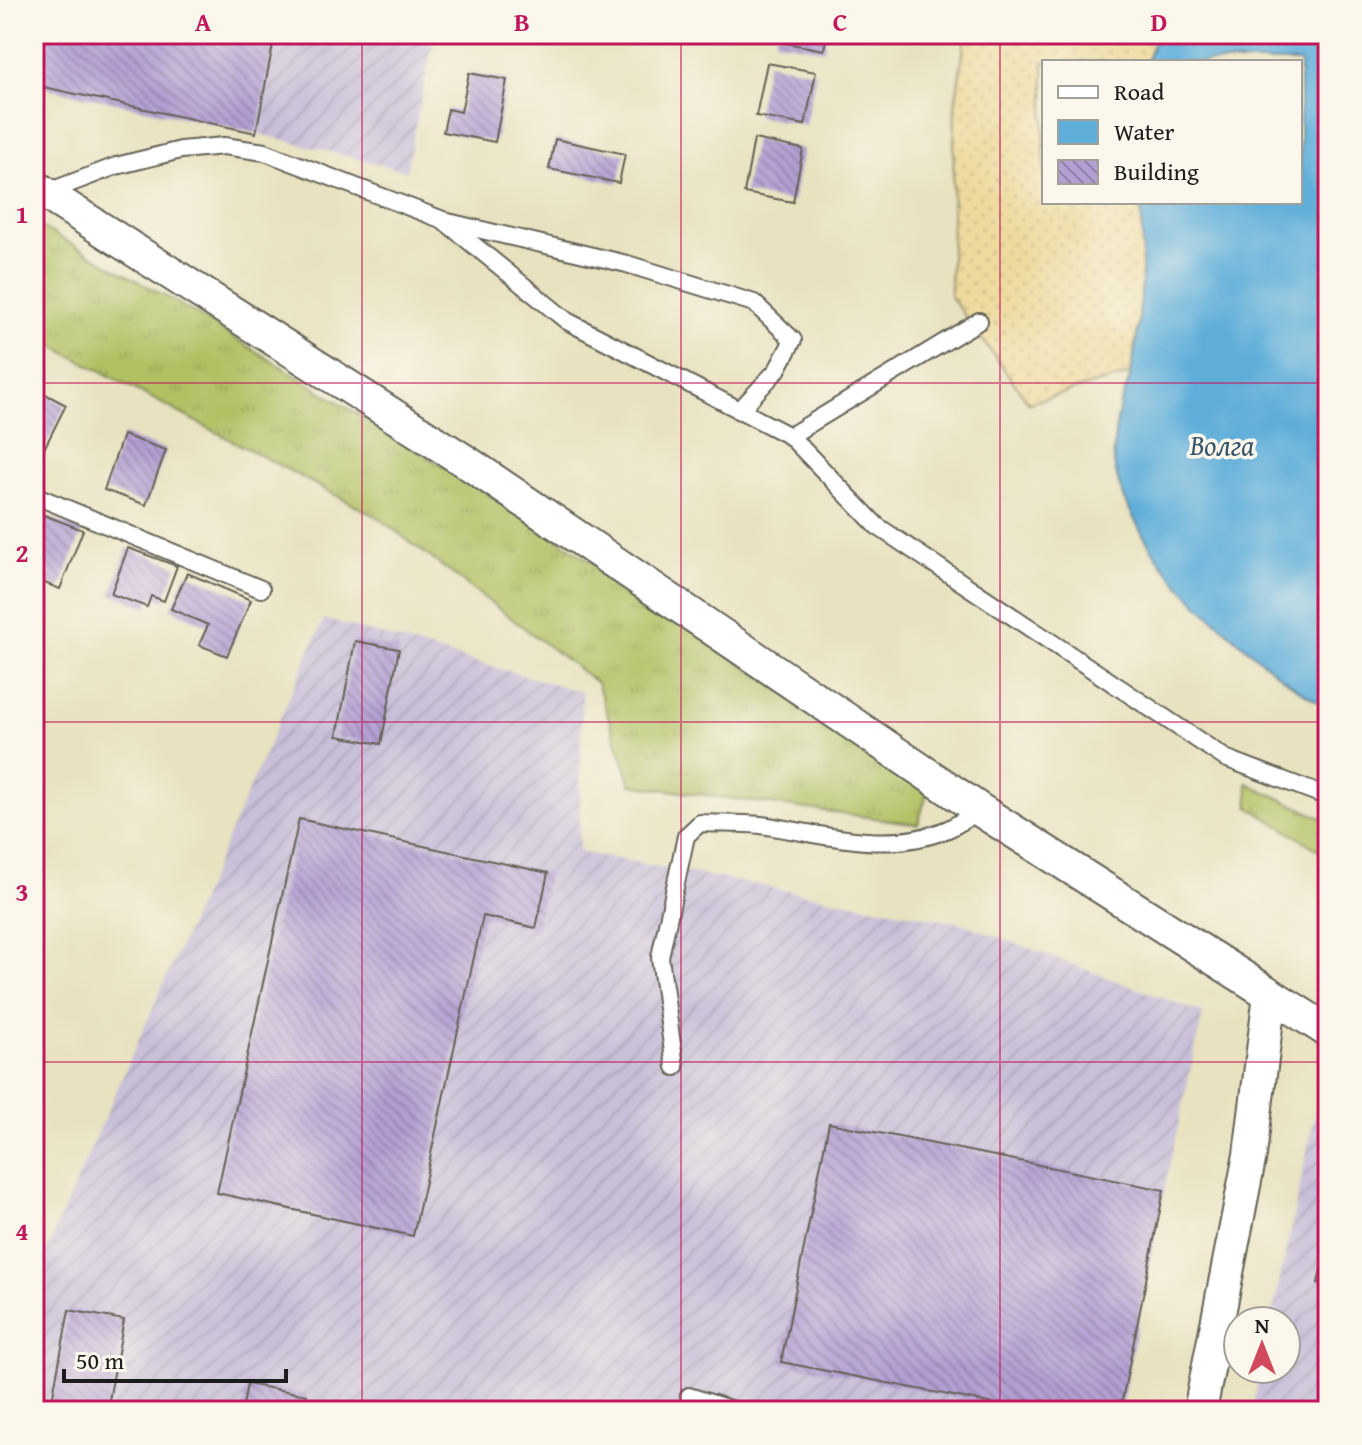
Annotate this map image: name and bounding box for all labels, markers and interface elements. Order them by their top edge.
text: A [195,2,212,41]
text: B [514,2,530,41]
text: C [833,2,847,41]
text: D [1151,2,1167,41]
legend [1042,60,1302,204]
text: Road [1114,74,1164,109]
text: Water [1114,114,1175,149]
text: Building [1114,154,1199,189]
text: 1 [15,194,29,233]
water label: Волга [1189,424,1254,465]
text: 2 [15,533,29,572]
text: 3 [15,872,29,911]
text: 4 [15,1211,29,1250]
north arrow [1222,1305,1302,1385]
text: N [1255,1309,1270,1341]
scale bar [64,1333,286,1383]
text: 50 m [76,1343,124,1378]

